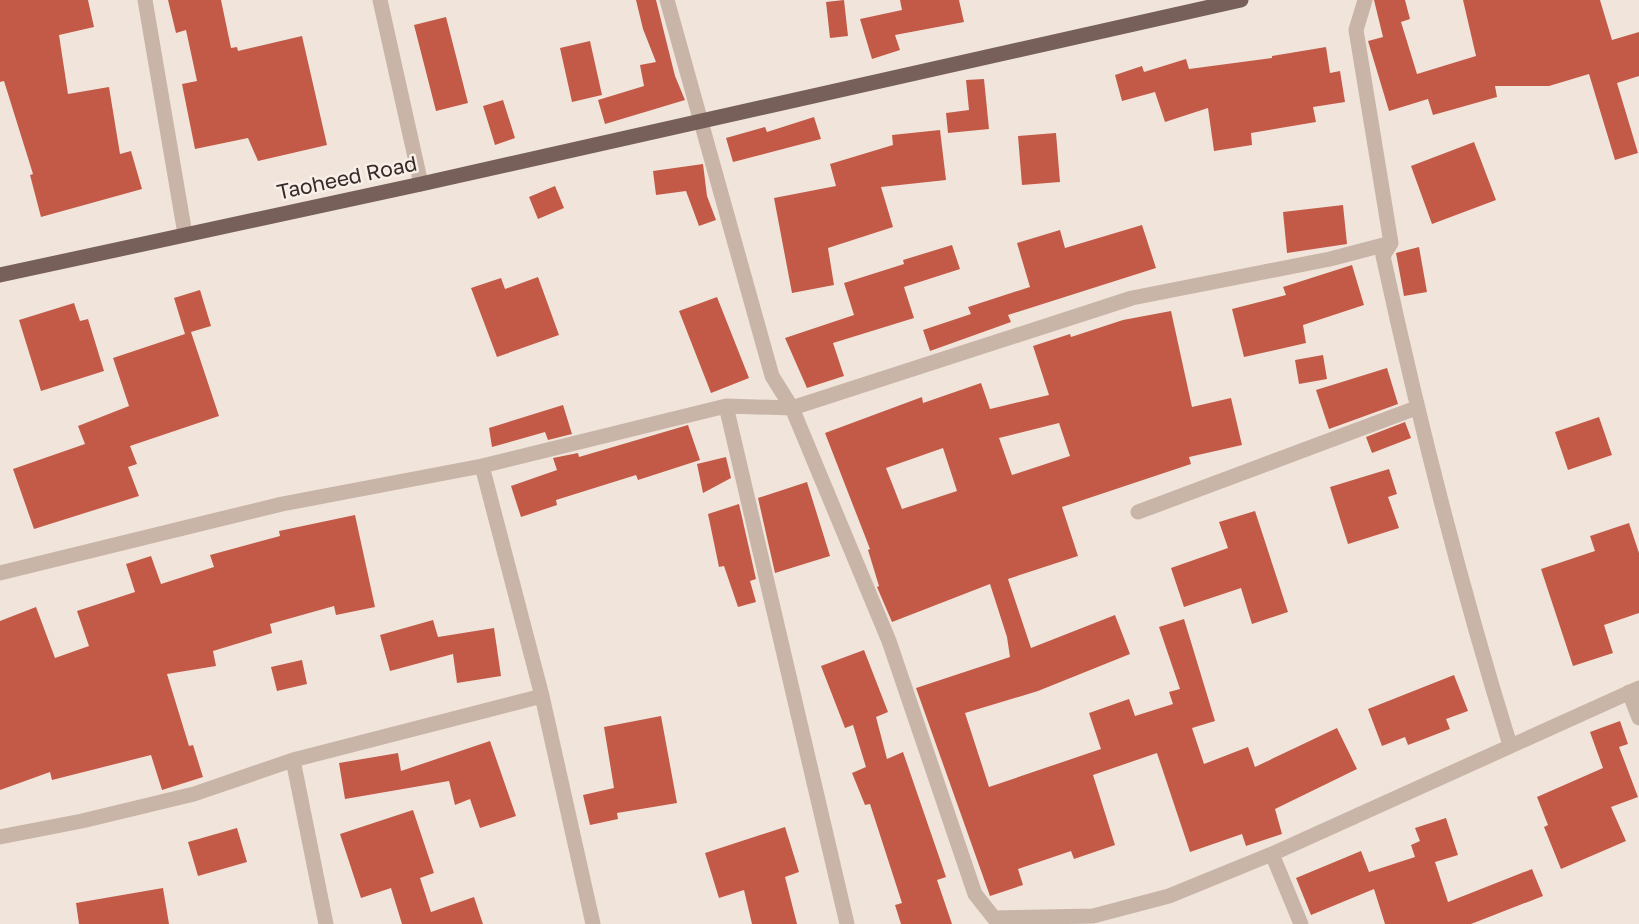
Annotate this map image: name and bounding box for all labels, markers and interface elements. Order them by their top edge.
street label: Taoheed Road [274,149,419,205]

